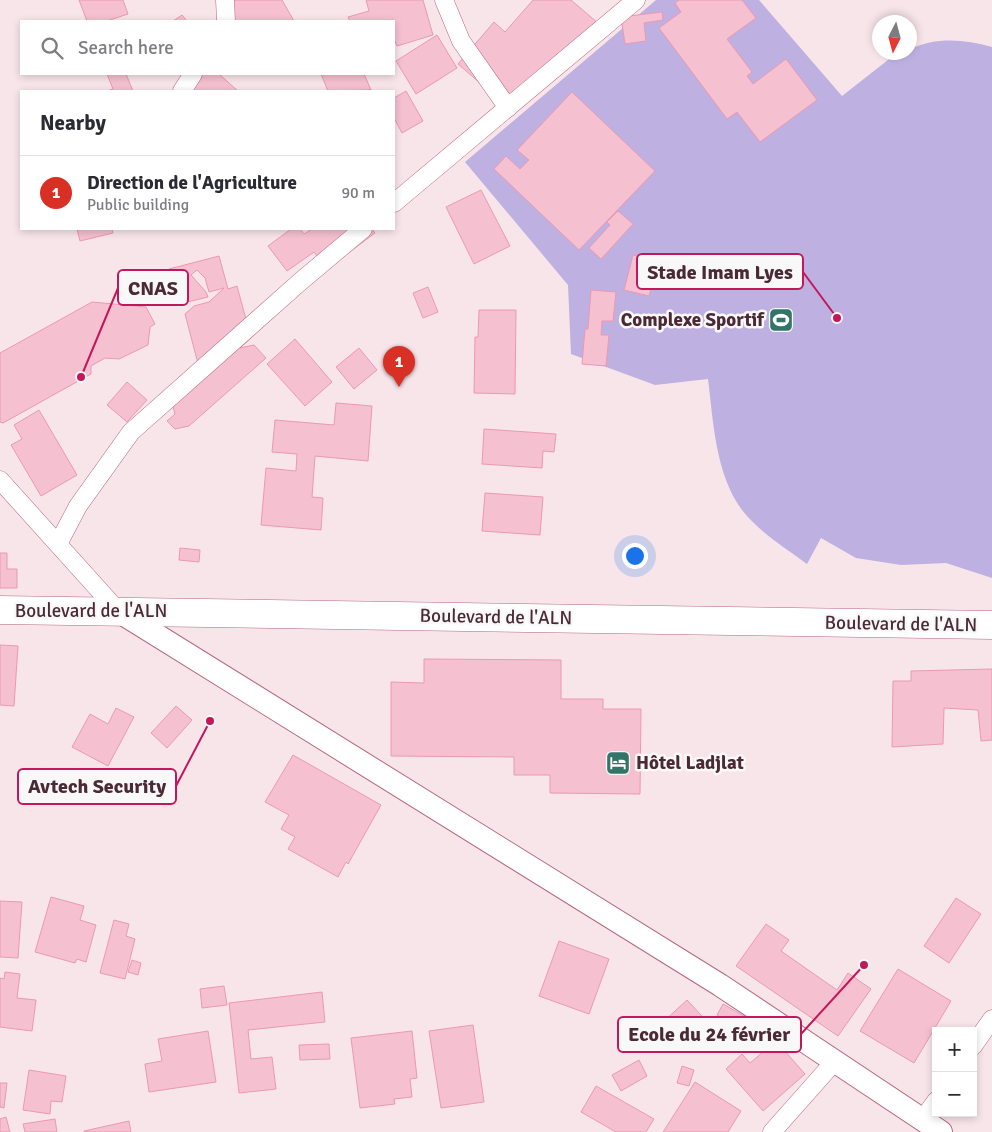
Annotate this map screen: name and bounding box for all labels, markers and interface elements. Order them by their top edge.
north arrow [872,15,917,60]
search box [20,20,395,75]
icon: search [38,34,66,62]
text: Search here [78,36,174,60]
text: Nearby [40,110,106,136]
text: Direction de l'Agriculture [87,171,297,195]
text: 1 [52,183,60,203]
text: 90 m [341,183,375,203]
text: Public building [87,195,189,215]
callout: Stade Imam Lyes [637,254,803,289]
text: Stade Imam Lyes [647,260,793,285]
callout: CNAS [118,270,188,305]
text: CNAS [128,276,178,301]
sports icon: Complexe Sportif [768,307,794,333]
place label: Complexe Sportif [621,308,765,332]
pin: 1 [383,346,415,387]
your location [622,543,648,569]
street label: Boulevard de l'ALN [15,599,167,623]
street label: Boulevard de l'ALN [419,604,573,630]
street label: Boulevard de l'ALN [824,611,978,637]
hotel icon: Hôtel Ladjlat [605,750,631,776]
place label: Hôtel Ladjlat [636,751,744,775]
callout: Avtech Security [18,769,176,804]
text: Avtech Security [28,774,166,799]
callout: Ecole du 24 février [618,1017,801,1052]
text: Ecole du 24 février [628,1022,790,1047]
map controls [932,1027,977,1117]
button: + [932,1027,977,1072]
button: − [932,1072,977,1117]

